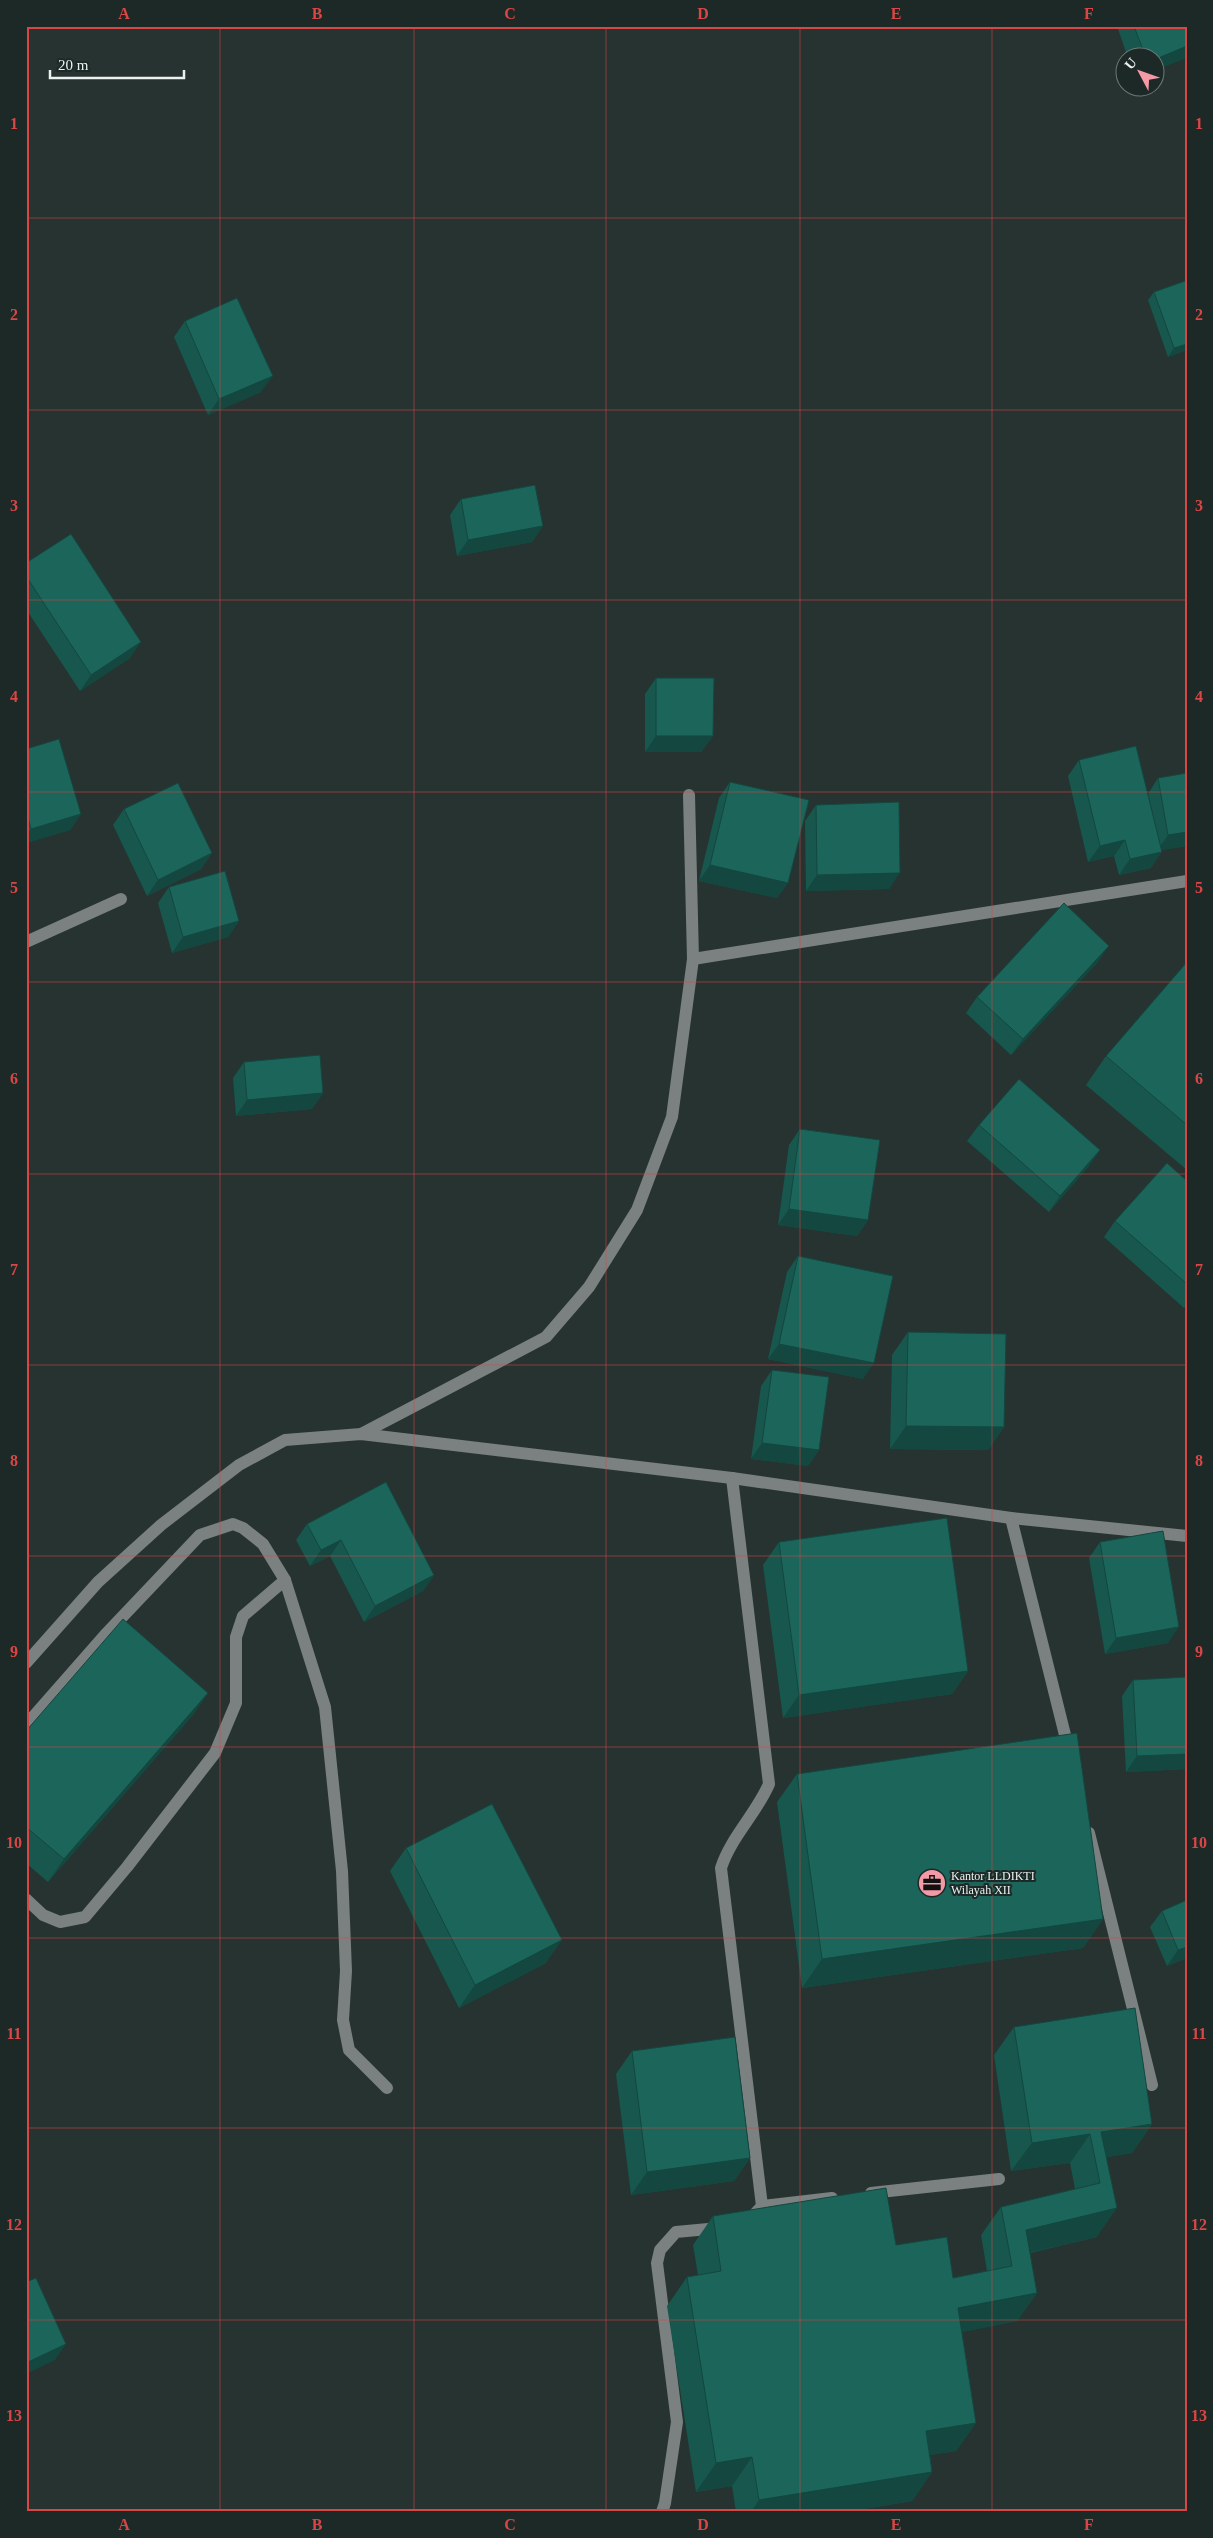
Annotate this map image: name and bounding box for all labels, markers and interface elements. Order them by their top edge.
text: A [118,5,130,22]
text: B [312,5,323,22]
text: C [504,5,516,22]
text: D [697,5,709,22]
text: E [891,5,901,22]
text: F [1084,5,1094,22]
scale bar [50,48,184,80]
north arrow [1116,48,1166,98]
text: U [1122,55,1140,73]
text: 20 m [58,57,89,73]
text: 1 [10,115,18,132]
text: 1 [1195,115,1203,132]
text: 2 [10,306,18,323]
text: 2 [1195,306,1203,323]
text: 3 [10,497,18,514]
text: 3 [1195,497,1203,514]
text: 4 [10,688,18,705]
text: 4 [1195,688,1203,705]
text: 5 [10,879,18,896]
text: 5 [1195,879,1203,896]
text: 6 [10,1070,18,1087]
text: 6 [1195,1070,1203,1087]
text: 7 [10,1261,18,1278]
text: 7 [1195,1261,1203,1278]
text: 8 [10,1452,18,1469]
text: 8 [1195,1452,1203,1469]
text: 9 [10,1643,18,1660]
text: 9 [1195,1643,1203,1660]
text: 10 [6,1834,22,1851]
text: 10 [1191,1834,1207,1851]
office icon: Kantor LLDIKTI Wilayah XII [917,1868,947,1898]
place label: Kantor LLDIKTI Wilayah XII [951,1869,1035,1897]
text: 11 [6,2025,22,2042]
text: 11 [1191,2025,1207,2042]
text: 12 [6,2216,22,2233]
text: 12 [1191,2216,1207,2233]
text: 13 [6,2407,22,2424]
text: 13 [1191,2407,1207,2424]
text: A [118,2516,130,2533]
text: B [312,2516,323,2533]
text: C [504,2516,516,2533]
text: D [697,2516,709,2533]
text: E [891,2516,901,2533]
text: F [1084,2516,1094,2533]

